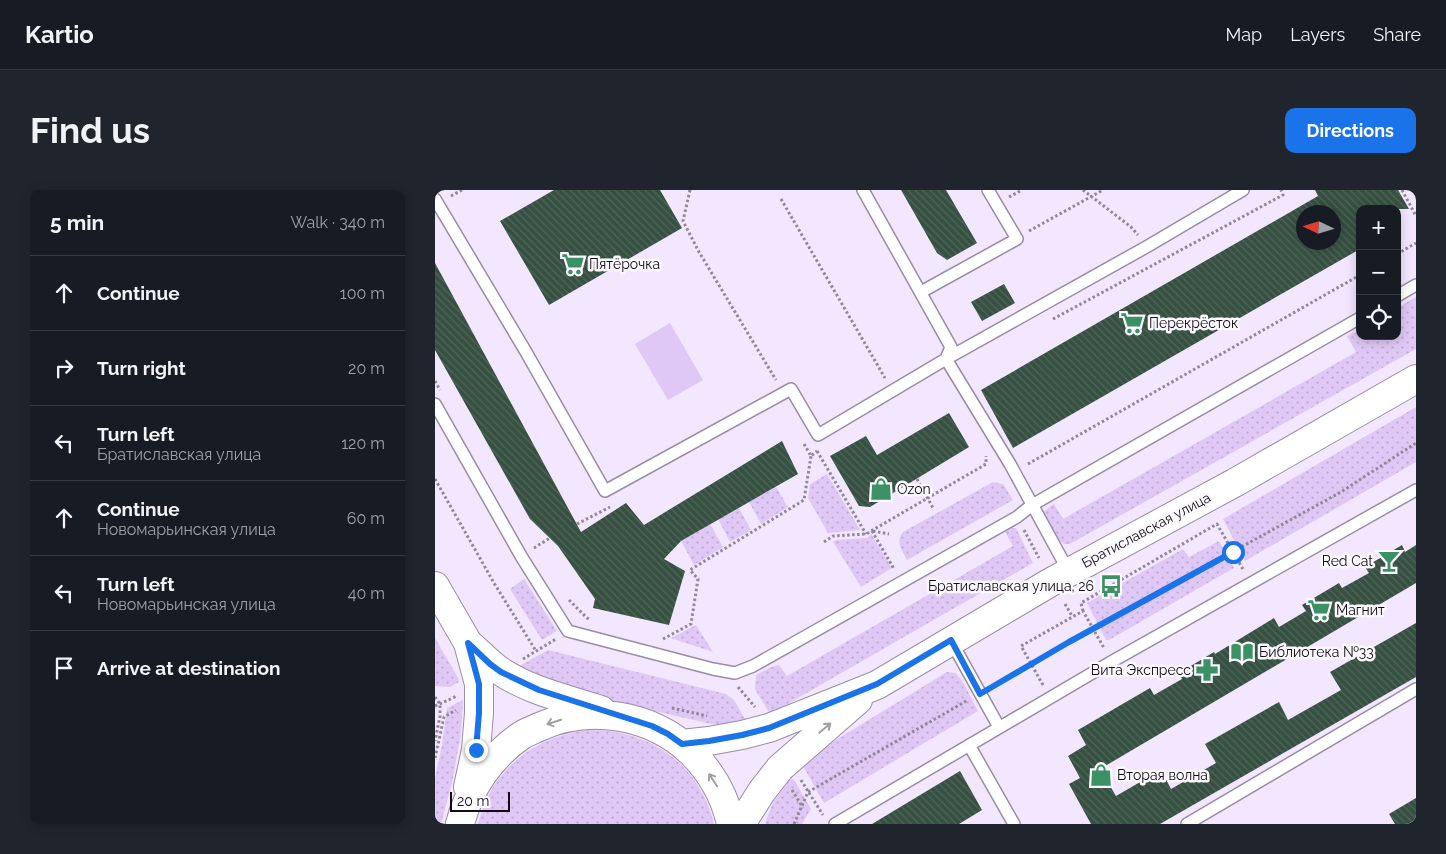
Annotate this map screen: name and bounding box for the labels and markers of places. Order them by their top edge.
supermarket icon: Пятёрочка [560,251,586,277]
place label: Пятёрочка [589,256,660,272]
supermarket icon: Перекрёсток [1119,310,1145,336]
place label: Перекрёсток [1149,315,1238,331]
shop icon: Ozon [868,476,894,502]
place label: Ozon [897,481,931,497]
bar icon: Red Cat [1376,548,1402,574]
place label: Red Cat [1322,553,1373,569]
bus stop icon: Братиславская улица, 26 [1098,573,1124,599]
place label: Братиславская улица, 26 [928,578,1094,594]
supermarket icon: Магнит [1306,597,1332,623]
place label: Магнит [1336,602,1385,618]
library icon: Библиотека №33 [1229,639,1255,665]
place label: Библиотека №33 [1259,644,1374,660]
pharmacy icon: Вита Экспресс [1194,657,1220,683]
place label: Вита Экспресс [1091,662,1191,678]
shop icon: Вторая волна [1088,762,1114,788]
place label: Вторая волна [1117,767,1208,783]

